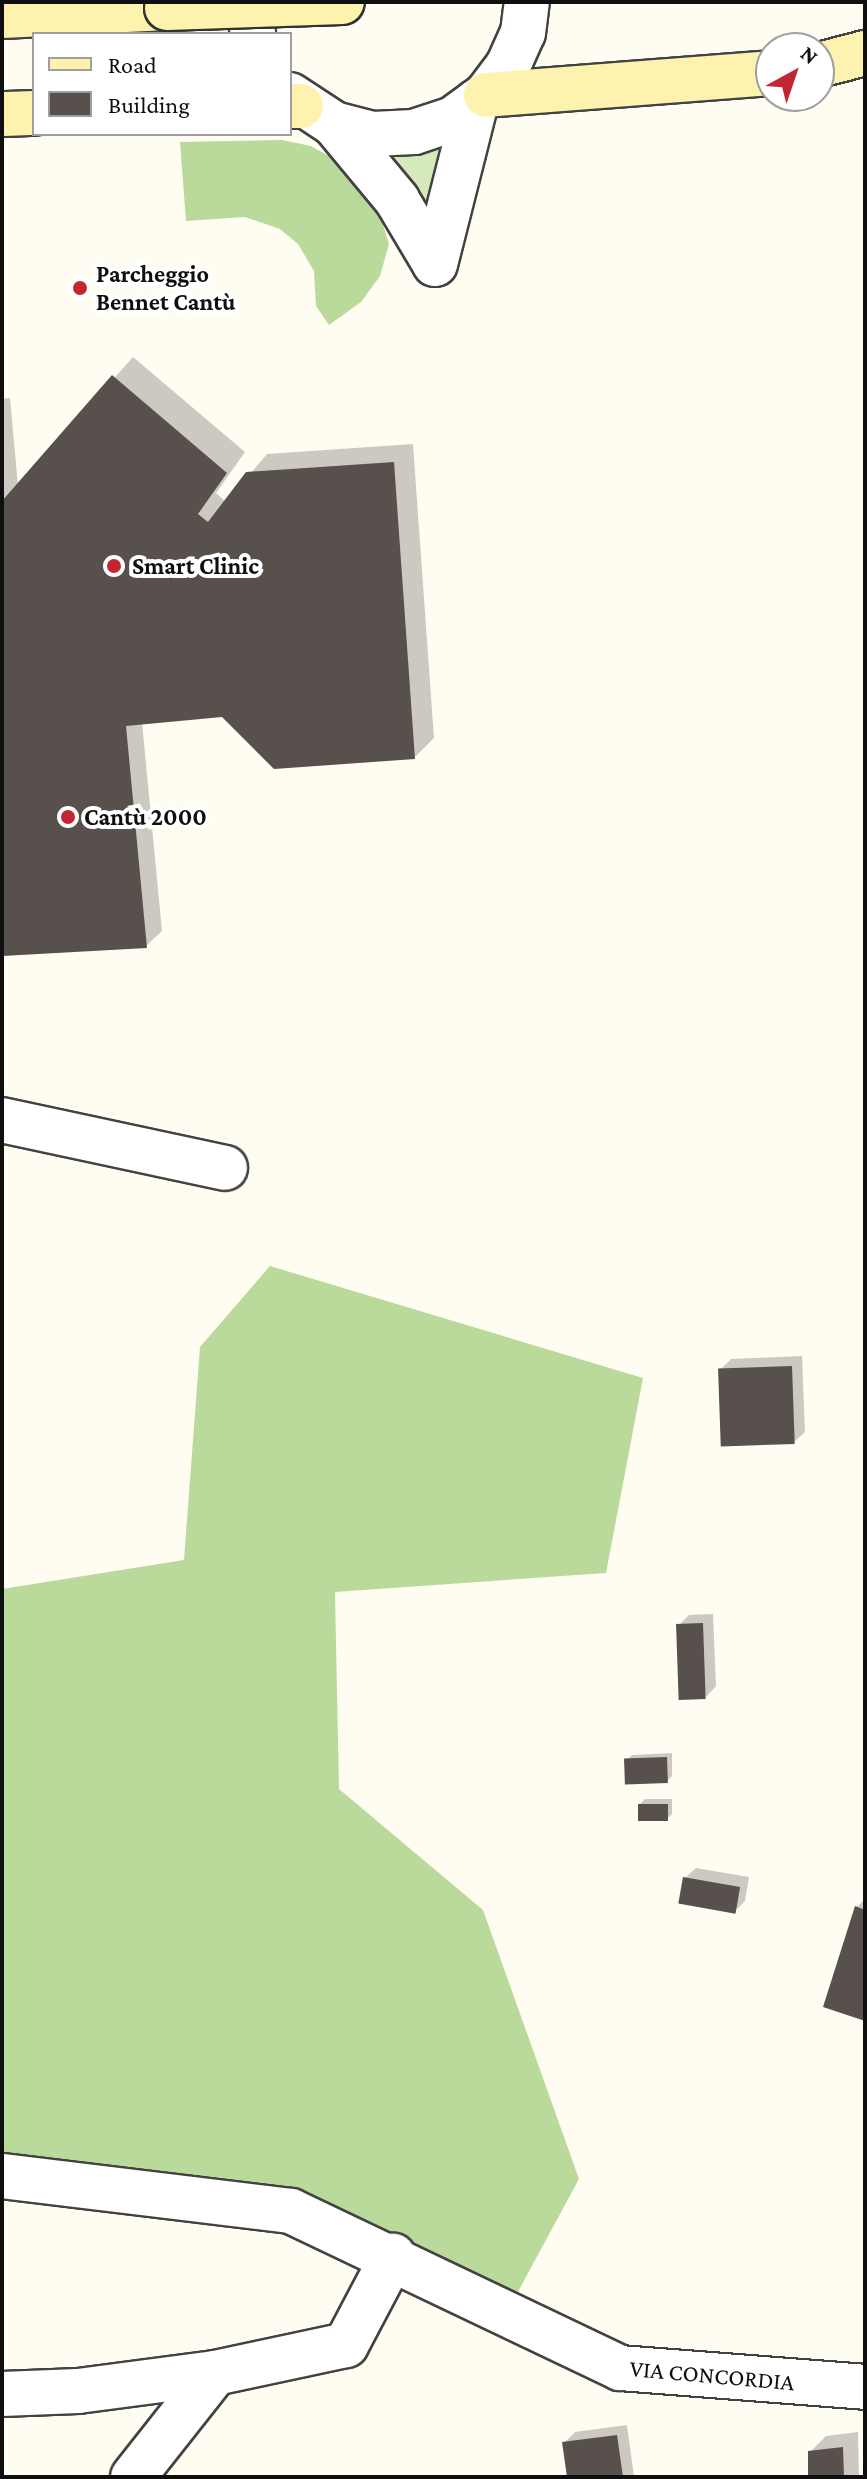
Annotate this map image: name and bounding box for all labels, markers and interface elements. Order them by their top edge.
legend [32,32,292,136]
north arrow [755,32,835,112]
text: N [796,40,823,69]
text: Road [108,51,157,78]
text: Building [108,91,190,118]
place label: Parcheggio Bennet Cantù [96,260,235,316]
marker: Parcheggio Bennet Cantù [71,279,89,297]
place label: Smart Clinic [132,552,259,580]
marker: Smart Clinic [103,555,125,577]
place label: Cantù 2000 [84,803,207,831]
marker: Cantù 2000 [59,808,77,826]
street label: VIA CONCORDIA [628,2353,796,2397]

